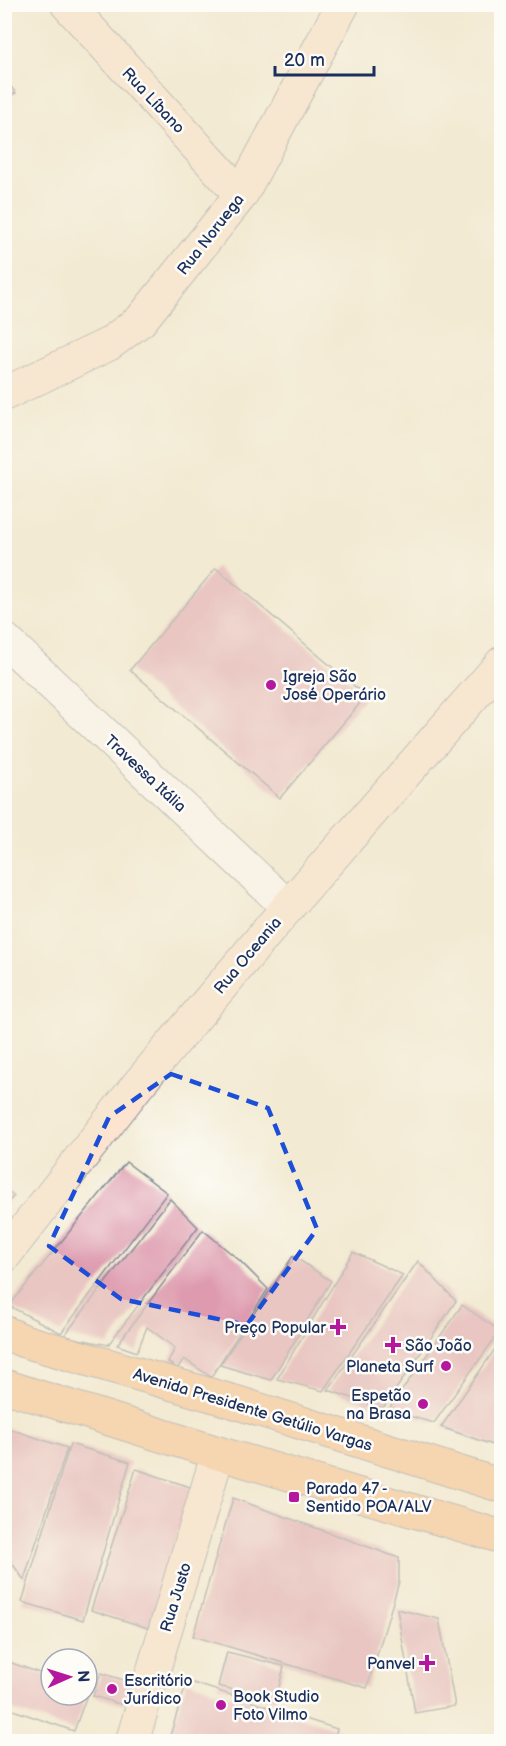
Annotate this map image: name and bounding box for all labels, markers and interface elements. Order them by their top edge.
scale bar [275,39,374,77]
text: 20 m [284,50,325,71]
street label: Rua Líbano [118,64,188,138]
street label: Rua Noruega [174,191,249,279]
place label: Igreja São José Operário [283,668,386,705]
marker: Igreja São José Operário [264,678,278,692]
street label: Travessa Itália [100,732,190,817]
street label: Rua Oceania [210,914,286,998]
place label: Preço Popular [224,1319,326,1338]
marker: Preço Popular [331,1320,345,1334]
place label: São João [405,1337,472,1356]
marker: São João [386,1338,400,1352]
place label: Planeta Surf [346,1358,434,1377]
marker: Planeta Surf [439,1359,453,1373]
street label: Avenida Presidente Getúlio Vargas [131,1365,374,1456]
place label: Espetão na Brasa [346,1387,411,1424]
marker: Espetão na Brasa [416,1397,430,1411]
place label: Parada 47 - Sentido POA/ALV [306,1480,432,1517]
marker: Parada 47 - Sentido POA/ALV [287,1490,301,1504]
street label: Rua Justo [157,1560,196,1634]
north arrow [39,1647,99,1707]
place label: Panvel [367,1655,415,1674]
marker: Panvel [420,1656,434,1670]
text: N [73,1670,92,1683]
place label: Escritório Jurídico [124,1672,193,1709]
marker: Escritório Jurídico [105,1682,119,1696]
place label: Book Studio Foto Vilmo [233,1688,319,1725]
marker: Book Studio Foto Vilmo [214,1698,228,1712]

